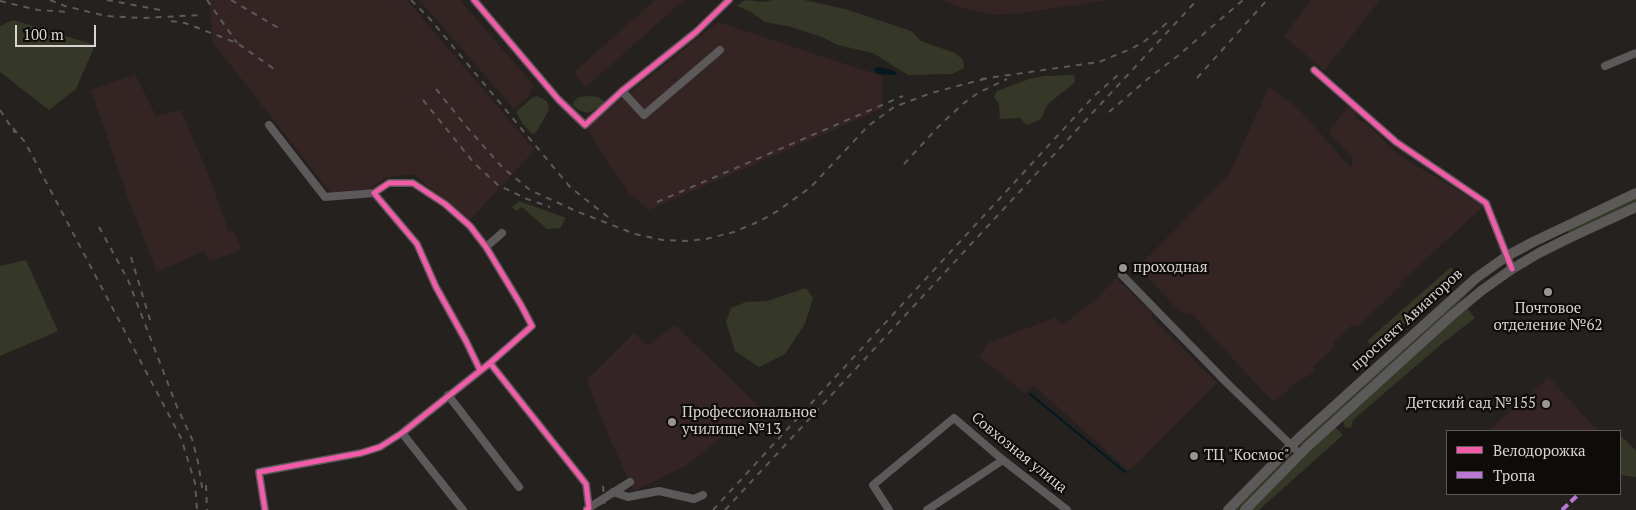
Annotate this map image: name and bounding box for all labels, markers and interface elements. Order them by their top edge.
scale bar [18,15,99,47]
text: 100 m [23,24,64,44]
place label: проходная [1133,259,1208,277]
marker: проходная [1117,262,1129,274]
street label: проспект Авиаторов [1347,265,1467,375]
marker: Почтовое отделение №62 [1542,286,1554,298]
place label: Почтовое отделение №62 [1494,300,1602,335]
place label: Детский сад №155 [1406,395,1536,413]
marker: Детский сад №155 [1540,398,1552,410]
place label: Профессиональное училище №13 [682,404,817,439]
street label: Совхозная улица [967,409,1071,497]
marker: Профессиональное училище №13 [666,416,678,428]
legend [1446,430,1621,495]
text: Велодорожка [1493,440,1586,460]
place label: ТЦ "Космос" [1204,447,1290,465]
marker: ТЦ "Космос" [1188,450,1200,462]
text: Тропа [1493,465,1535,485]

